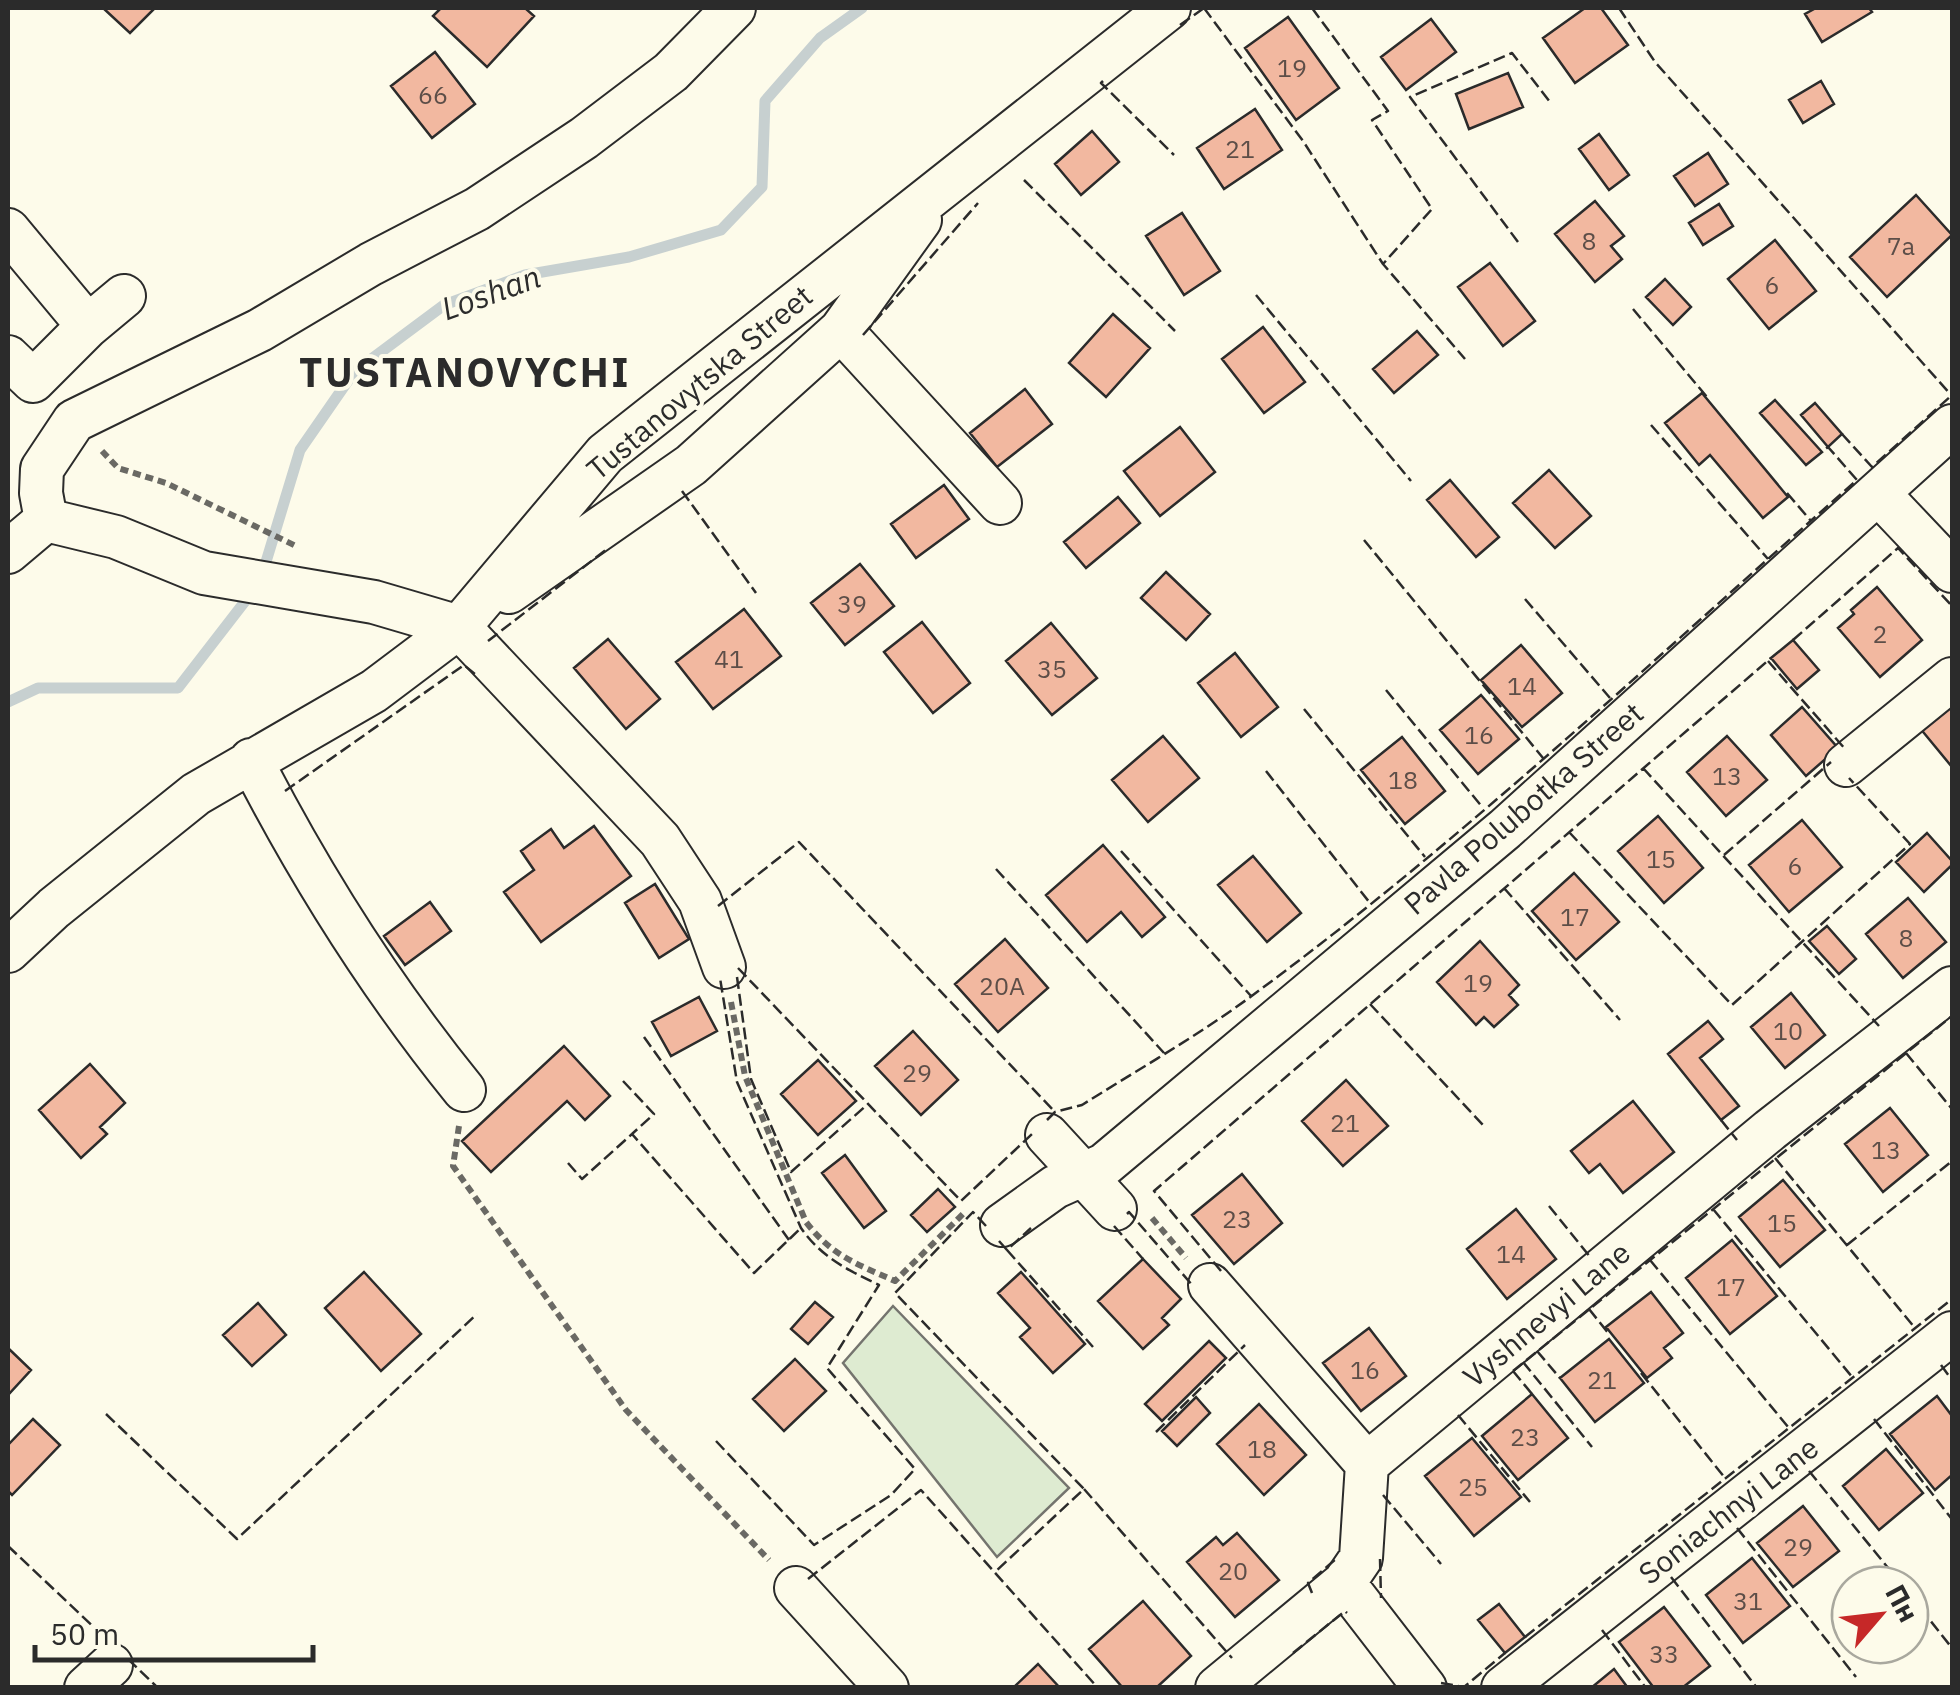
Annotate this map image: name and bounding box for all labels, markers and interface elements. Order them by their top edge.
house number: 19 [1277,51,1307,84]
house number: 66 [418,78,448,111]
house number: 21 [1225,132,1255,165]
house number: 8 [1581,224,1597,257]
house number: 7а [1887,229,1915,262]
water label: Loshan [435,255,546,329]
house number: 6 [1764,268,1780,301]
street label: Tustanovytska Street [578,276,820,488]
district label: TUSTANOVYCHI [299,346,631,398]
house number: 39 [837,587,867,620]
house number: 2 [1872,617,1888,650]
house number: 41 [714,642,744,675]
house number: 35 [1037,652,1067,685]
house number: 14 [1507,669,1537,702]
street label: Pavla Polubotka Street [1395,693,1651,923]
house number: 16 [1464,718,1494,751]
house number: 13 [1712,759,1742,792]
house number: 18 [1388,763,1418,796]
house number: 15 [1646,842,1676,875]
house number: 6 [1787,849,1803,882]
house number: 17 [1560,900,1590,933]
house number: 8 [1898,921,1914,954]
house number: 19 [1463,966,1493,999]
house number: 20А [979,969,1025,1002]
house number: 10 [1773,1014,1803,1047]
house number: 29 [902,1056,932,1089]
house number: 21 [1330,1106,1360,1139]
house number: 13 [1871,1133,1901,1166]
house number: 23 [1222,1202,1252,1235]
house number: 15 [1767,1206,1797,1239]
street label: Vyshnevyi Lane [1454,1233,1638,1395]
house number: 14 [1496,1237,1526,1270]
house number: 17 [1716,1270,1746,1303]
house number: 16 [1350,1353,1380,1386]
house number: 21 [1587,1363,1617,1396]
house number: 23 [1510,1420,1540,1453]
street label: Soniachnyi Lane [1630,1427,1826,1592]
house number: 18 [1247,1432,1277,1465]
house number: 25 [1458,1470,1488,1503]
house number: 29 [1783,1530,1813,1563]
house number: 20 [1218,1554,1248,1587]
north arrow [1830,1565,1930,1665]
text: Пн [1877,1578,1928,1628]
house number: 31 [1733,1584,1763,1617]
scale bar [35,1600,312,1662]
text: 50 m [50,1614,119,1653]
house number: 33 [1649,1637,1679,1670]

